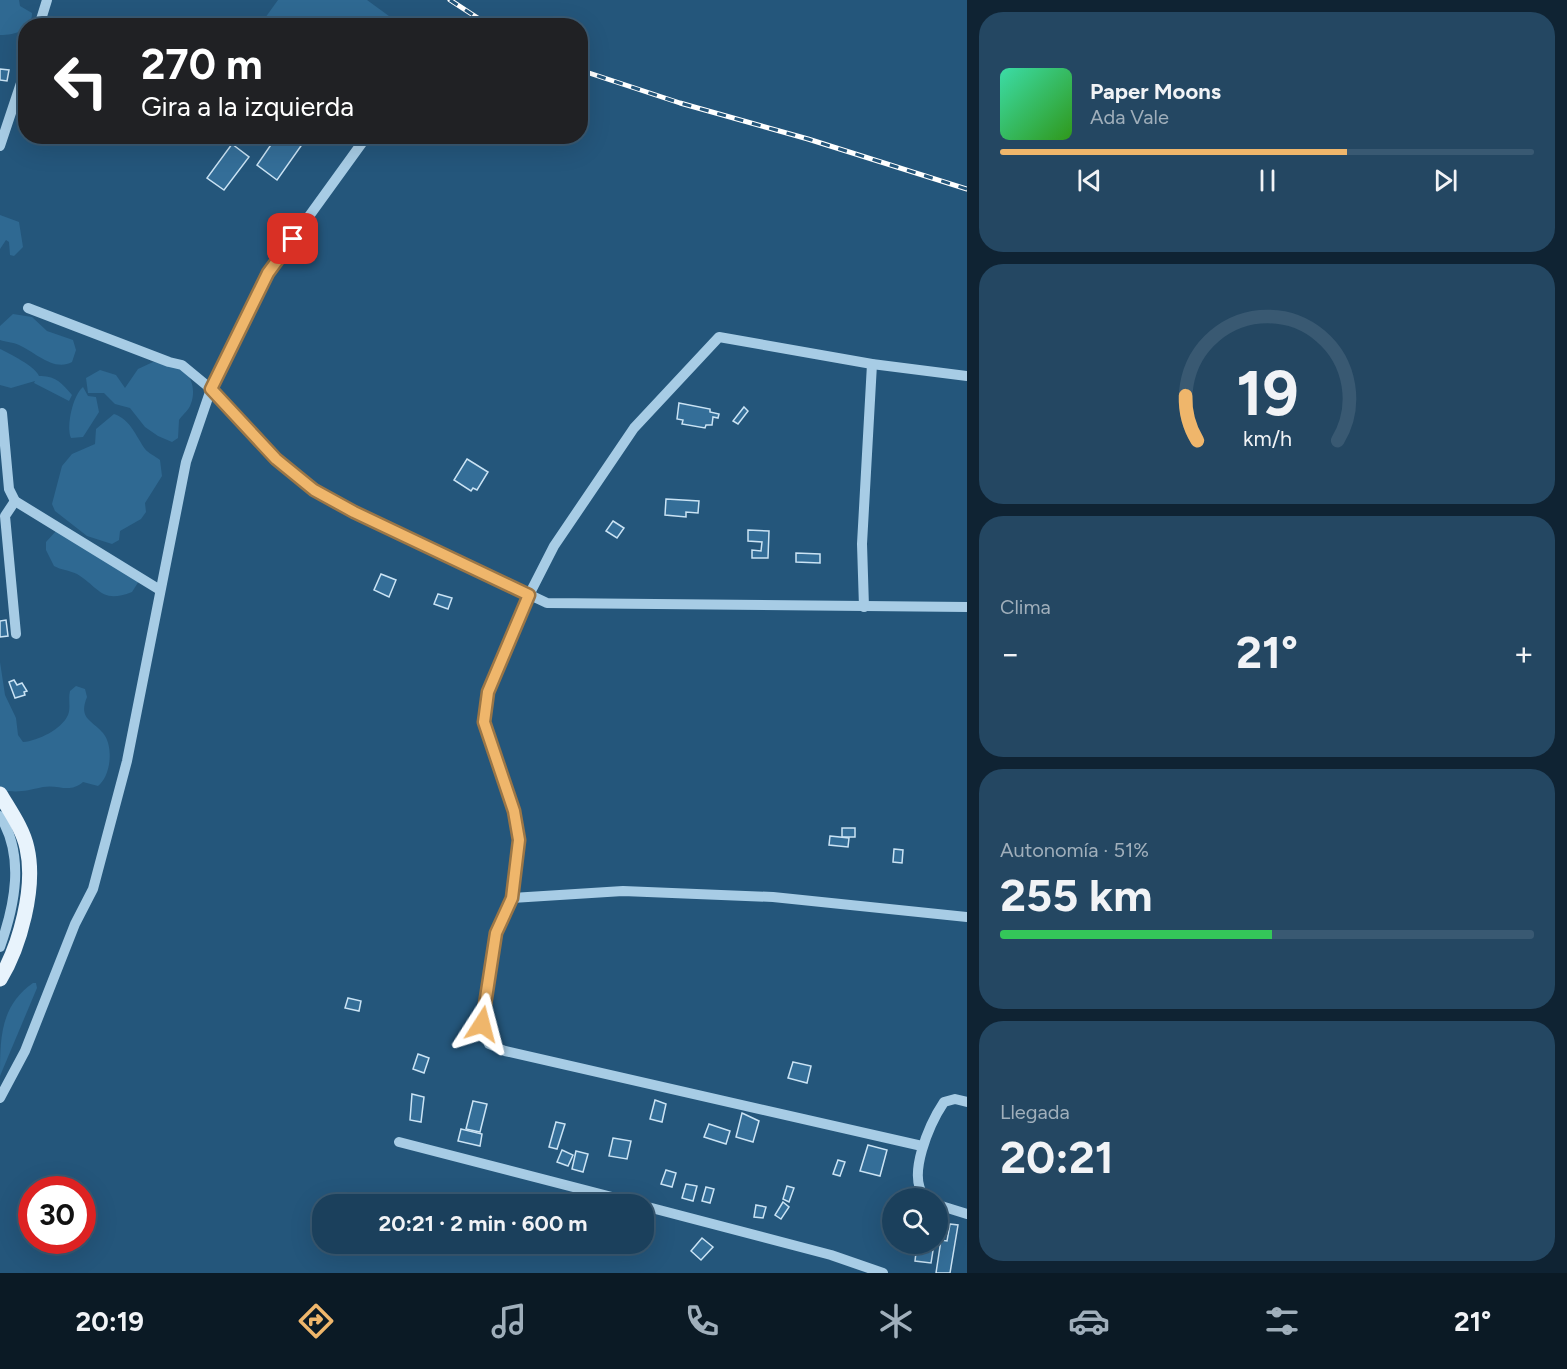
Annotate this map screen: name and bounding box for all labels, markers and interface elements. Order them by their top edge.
text: 270 m [141,39,263,90]
icon: left [42,42,120,120]
text: Paper Moons [1090,78,1221,105]
text: Gira a la izquierda [141,90,354,123]
text: Ada Vale [1090,105,1169,129]
icon: previous [1073,164,1106,197]
icon: pause [1251,164,1284,197]
icon: next [1429,164,1462,197]
pin [267,213,318,264]
icon: arrive [276,222,309,255]
text: 19 [1236,356,1298,431]
text: km/h [1243,427,1291,452]
text: Clima [1000,595,1051,619]
text: 21° [1236,625,1298,679]
text: − [1000,634,1021,673]
text: + [1513,634,1534,673]
text: Autonomía · 51% [1000,838,1149,862]
text: 255 km [1000,868,1153,922]
position arrow [450,992,514,1056]
text: Llegada [1000,1100,1070,1124]
text: 20:21 [1000,1130,1114,1184]
speed limit sign: 30 [18,1176,96,1254]
map controls [882,1188,948,1254]
button: search [882,1188,948,1254]
text: 20:21 · 2 min · 600 m [378,1210,588,1237]
icon: directions [295,1300,337,1342]
icon: music [488,1300,530,1342]
icon: phone [681,1300,723,1342]
icon: climate [875,1300,917,1342]
icon: car [1068,1300,1110,1342]
icon: filters [1261,1300,1303,1342]
text: 20:19 [76,1305,144,1338]
text: 21° [1454,1305,1491,1338]

